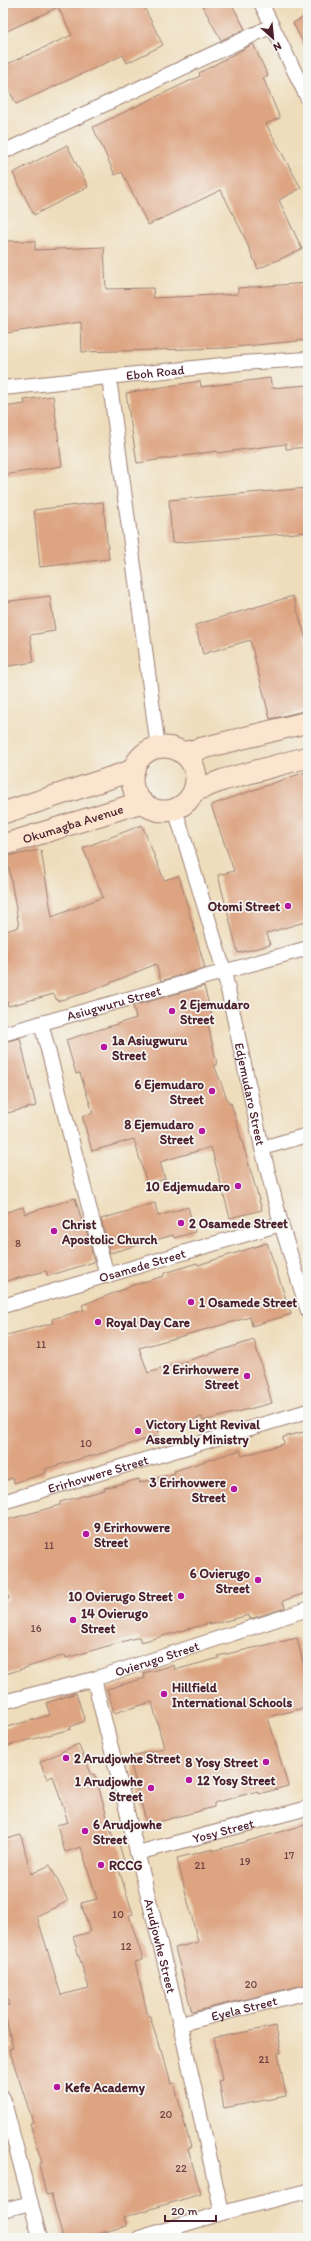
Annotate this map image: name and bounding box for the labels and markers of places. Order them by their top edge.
place label: Otomi Street [208,899,280,914]
marker: Otomi Street [283,901,293,911]
place label: 2 Ejemudaro Street [180,997,250,1027]
marker: 2 Ejemudaro Street [167,1006,177,1016]
place label: 1a Asiugwuru Street [112,1033,188,1063]
marker: 1a Asiugwuru Street [99,1042,109,1052]
place label: 6 Ejemudaro Street [134,1077,204,1107]
marker: 6 Ejemudaro Street [207,1086,217,1096]
place label: 8 Ejemudaro Street [124,1117,194,1147]
marker: 8 Ejemudaro Street [197,1126,207,1136]
place label: 10 Edjemudaro [146,1179,230,1195]
marker: 10 Edjemudaro [233,1181,243,1191]
place label: 2 Osamede Street [189,1216,288,1231]
place label: Christ Apostolic Church [61,1217,158,1248]
marker: 2 Osamede Street [176,1218,186,1228]
marker: Christ Apostolic Church [49,1226,59,1236]
place label: 1 Osamede Street [199,1295,297,1310]
marker: 1 Osamede Street [186,1297,196,1307]
place label: Royal Day Care [106,1315,190,1331]
marker: Royal Day Care [93,1317,103,1327]
place label: 2 Erirhovwere Street [163,1362,239,1392]
marker: 2 Erirhovwere Street [242,1371,252,1381]
place label: Victory Light Revival Assembly Ministry [145,1417,260,1448]
marker: Victory Light Revival Assembly Ministry [133,1426,143,1436]
place label: 3 Erirhovwere Street [149,1475,226,1505]
marker: 3 Erirhovwere Street [229,1484,239,1494]
place label: 9 Erirhovwere Street [94,1520,170,1550]
marker: 9 Erirhovwere Street [81,1529,91,1539]
place label: 6 Ovierugo Street [190,1566,250,1596]
marker: 6 Ovierugo Street [253,1575,263,1585]
place label: 10 Ovierugo Street [68,1589,173,1605]
marker: 10 Ovierugo Street [176,1591,186,1601]
place label: 14 Ovierugo Street [81,1606,149,1636]
marker: 14 Ovierugo Street [68,1615,78,1625]
place label: Hillfield International Schools [172,1680,292,1710]
marker: Hillfield International Schools [159,1689,169,1699]
place label: 2 Arudjowhe Street [74,1751,181,1767]
marker: 2 Arudjowhe Street [61,1753,71,1763]
place label: 8 Yosy Street [185,1755,258,1771]
marker: 8 Yosy Street [261,1757,271,1767]
place label: 12 Yosy Street [197,1773,276,1789]
place label: 1 Arudjowhe Street [75,1774,143,1804]
marker: 12 Yosy Street [184,1775,194,1785]
marker: 1 Arudjowhe Street [146,1783,156,1793]
place label: 6 Arudjowhe Street [93,1817,162,1847]
marker: 6 Arudjowhe Street [80,1826,90,1836]
place label: RCCG [109,1858,143,1873]
marker: RCCG [96,1860,106,1870]
place label: Kefe Academy [65,2080,146,2096]
marker: Kefe Academy [52,2082,62,2092]

